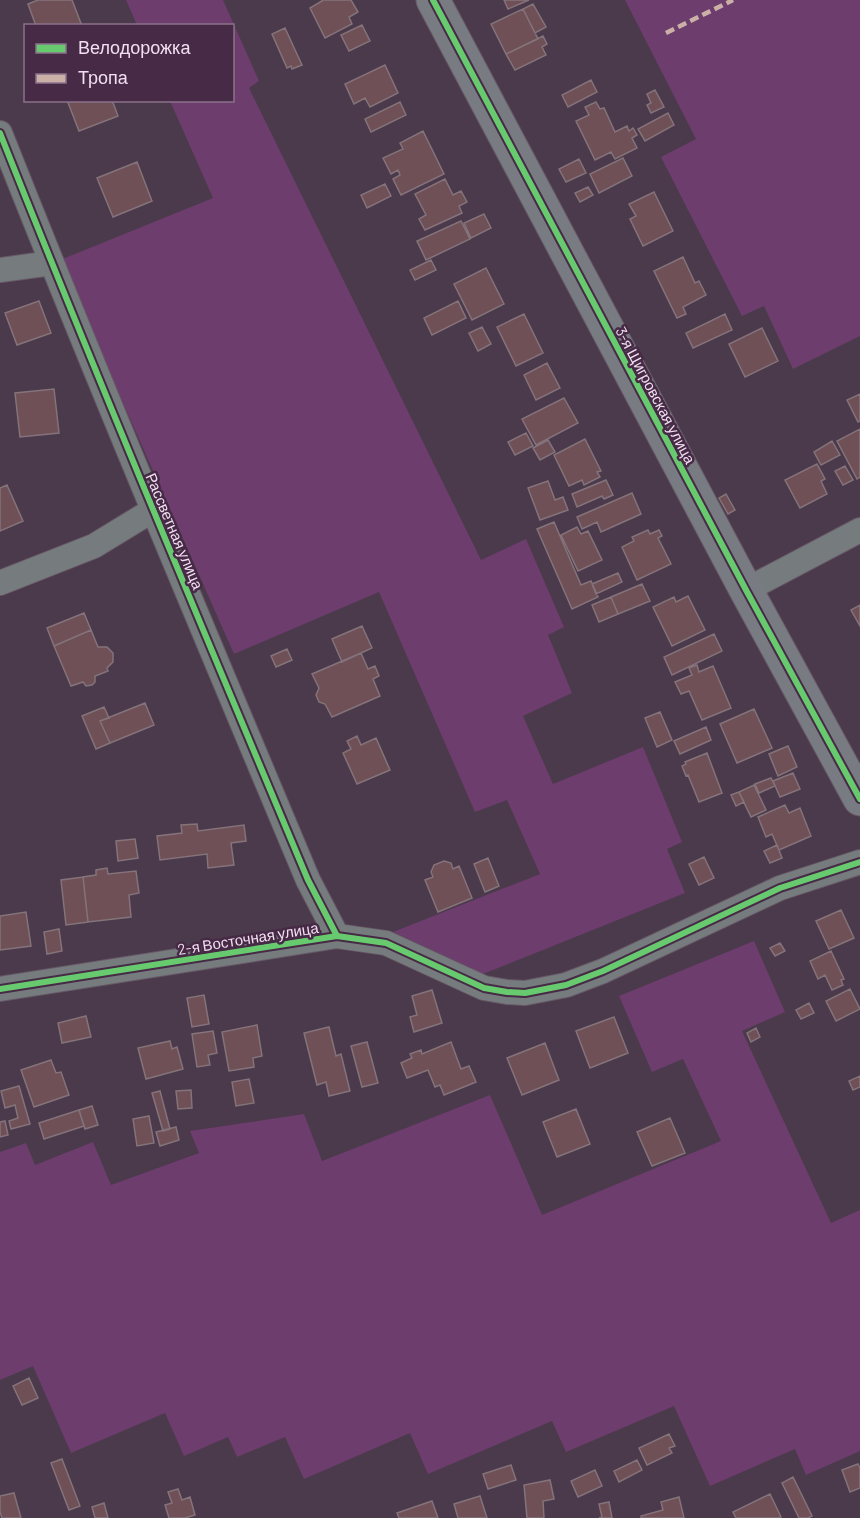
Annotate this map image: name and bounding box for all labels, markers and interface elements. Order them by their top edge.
legend [24,24,234,102]
text: Велодорожка [78,36,191,58]
text: Тропа [78,66,129,88]
street label: 3-я Щигровская улица [612,324,700,467]
street label: Рассветная улица [142,470,208,592]
street label: 2-я Восточная улица [176,918,320,958]

